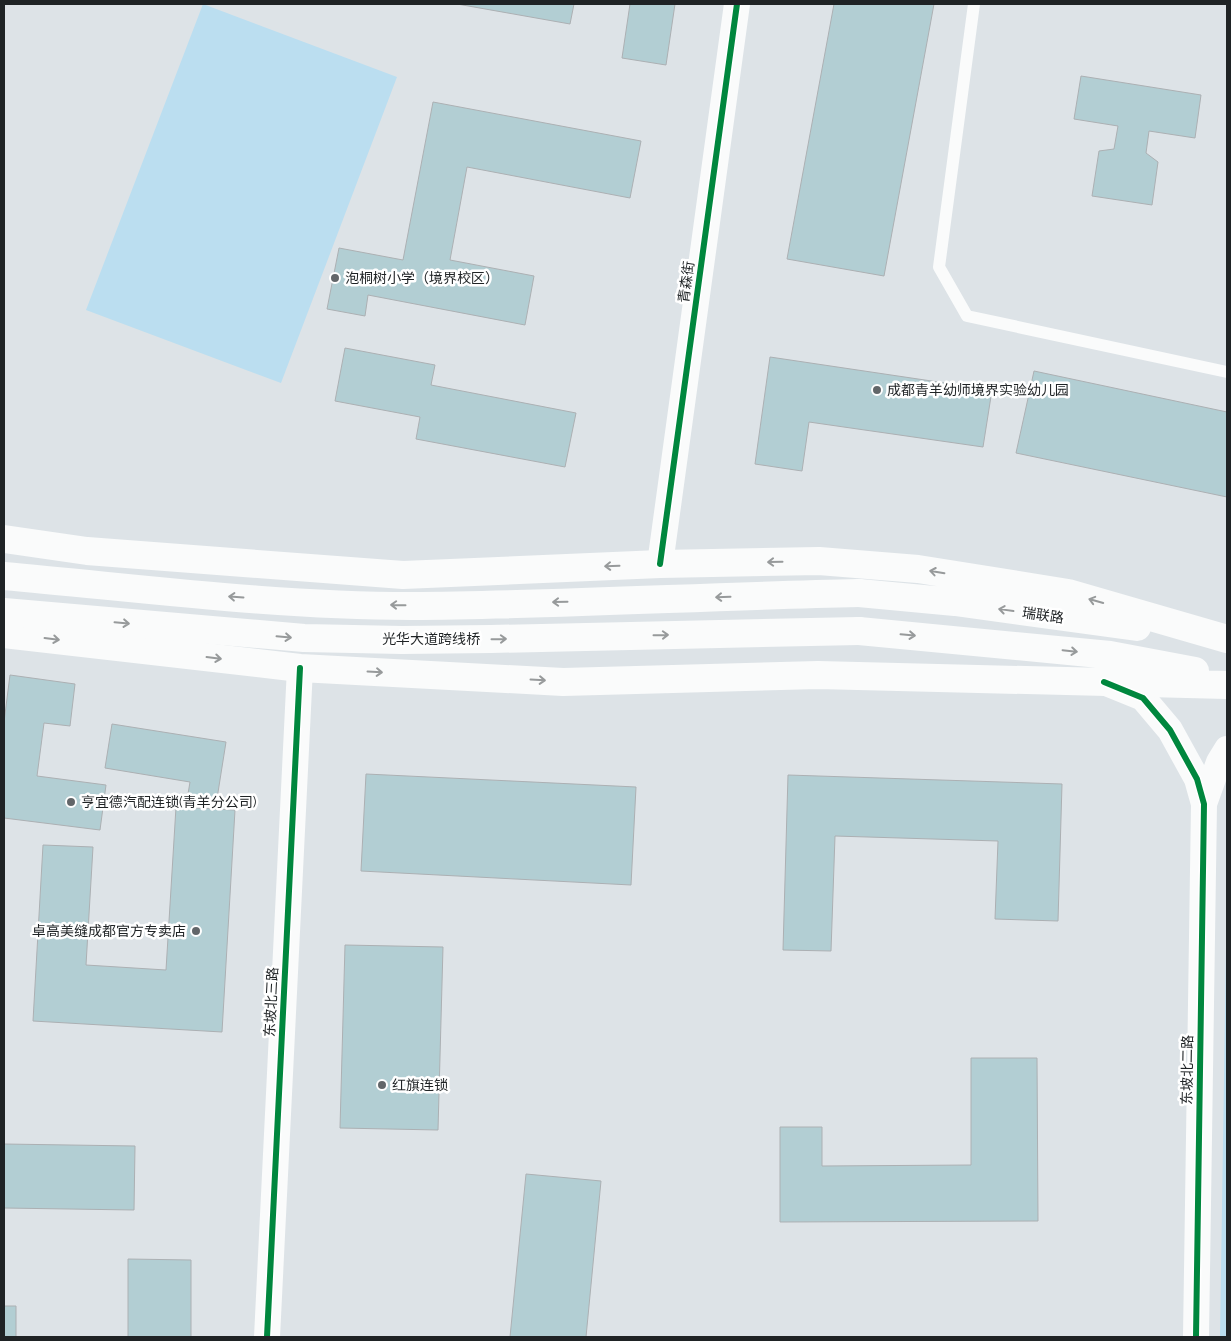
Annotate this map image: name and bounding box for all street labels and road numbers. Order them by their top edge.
street label: 青森街 [675,260,697,304]
street label: 瑞联路 [1021,604,1065,626]
street label: 光华大道跨线桥 [382,631,480,647]
street label: 东坡北三路 [261,967,281,1037]
street label: 东坡北二路 [1178,1035,1196,1105]

